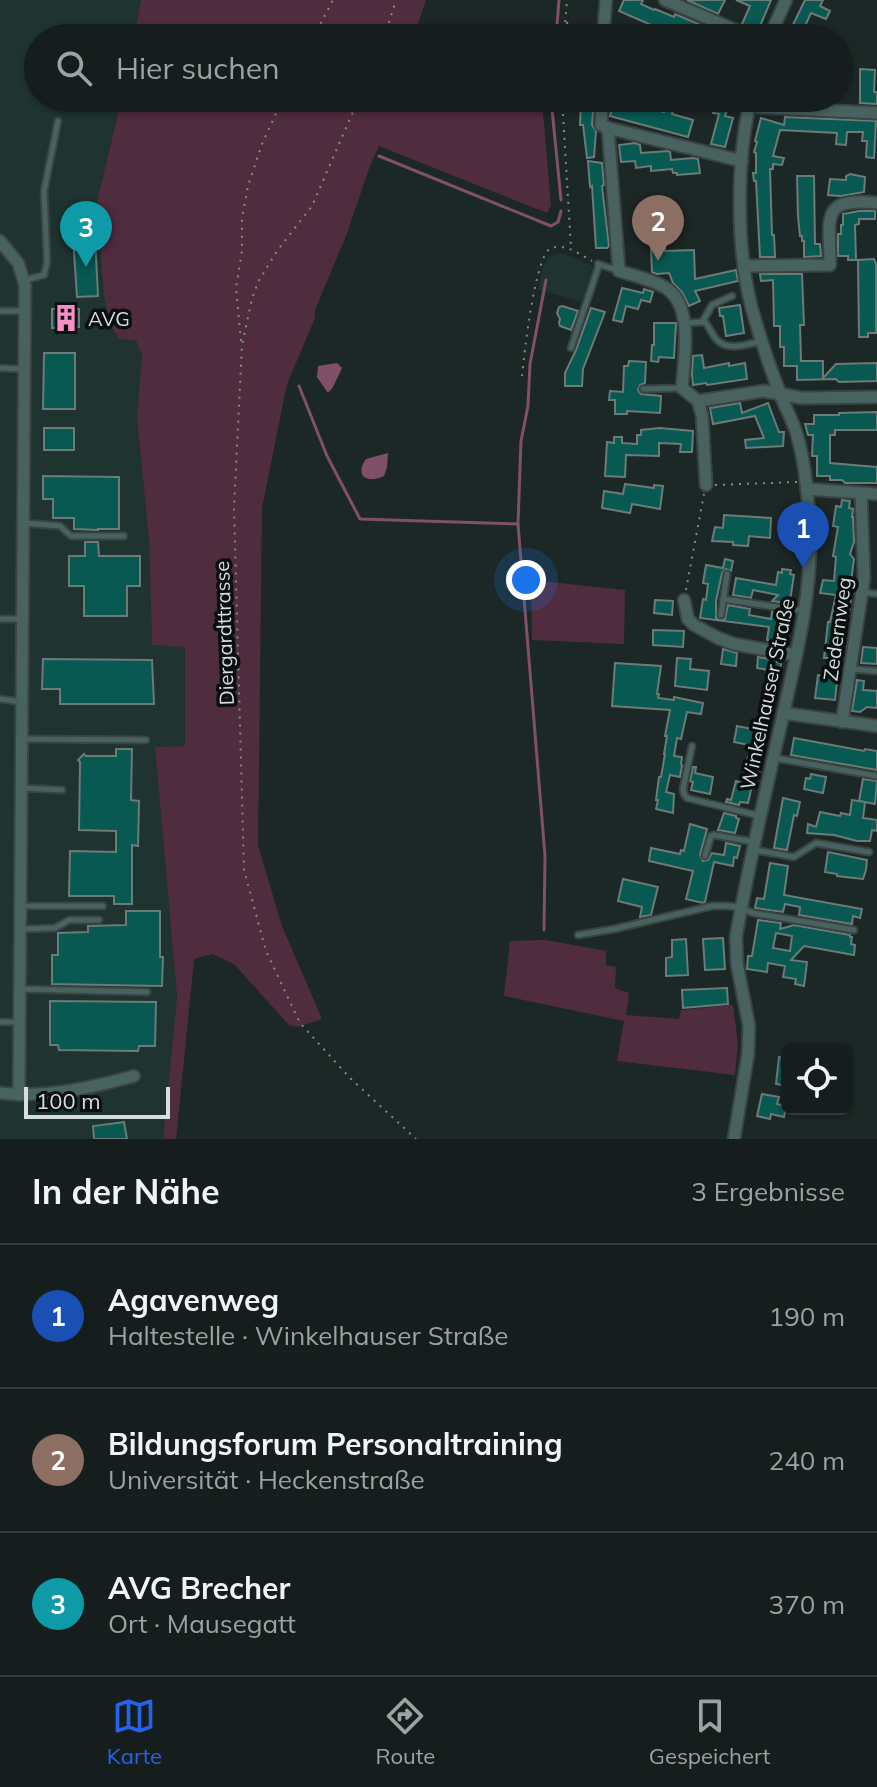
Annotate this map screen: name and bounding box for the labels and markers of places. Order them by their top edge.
pin: 2 [632,195,684,261]
pin: 3 [60,201,112,267]
building icon: AVG [51,303,81,333]
place label: AVG [88,306,130,331]
pin: 1 [777,502,829,568]

